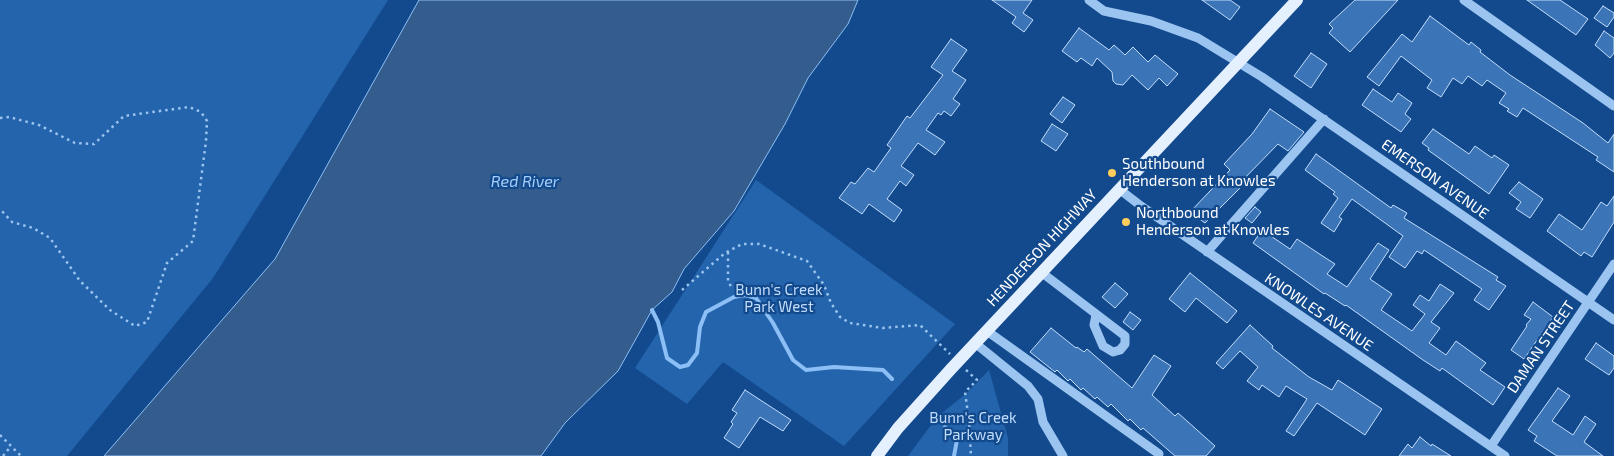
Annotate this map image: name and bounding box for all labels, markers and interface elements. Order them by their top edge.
street label: EMERSON AVENUE [1378,135,1492,223]
place label: Southbound Henderson at Knowles [1122,155,1275,190]
marker: Southbound Henderson at Knowles [1106,167,1118,179]
water label: Red River [491,172,559,192]
street label: HENDERSON HIGHWAY [983,186,1101,310]
place label: Northbound Henderson at Knowles [1136,204,1289,239]
marker: Northbound Henderson at Knowles [1120,216,1132,228]
street label: KNOWLES AVENUE [1261,269,1377,355]
park label: Bunn's Creek Park West [735,281,823,316]
street label: DAMAN STREET [1503,297,1579,397]
park label: Bunn's Creek Parkway [929,409,1017,444]

